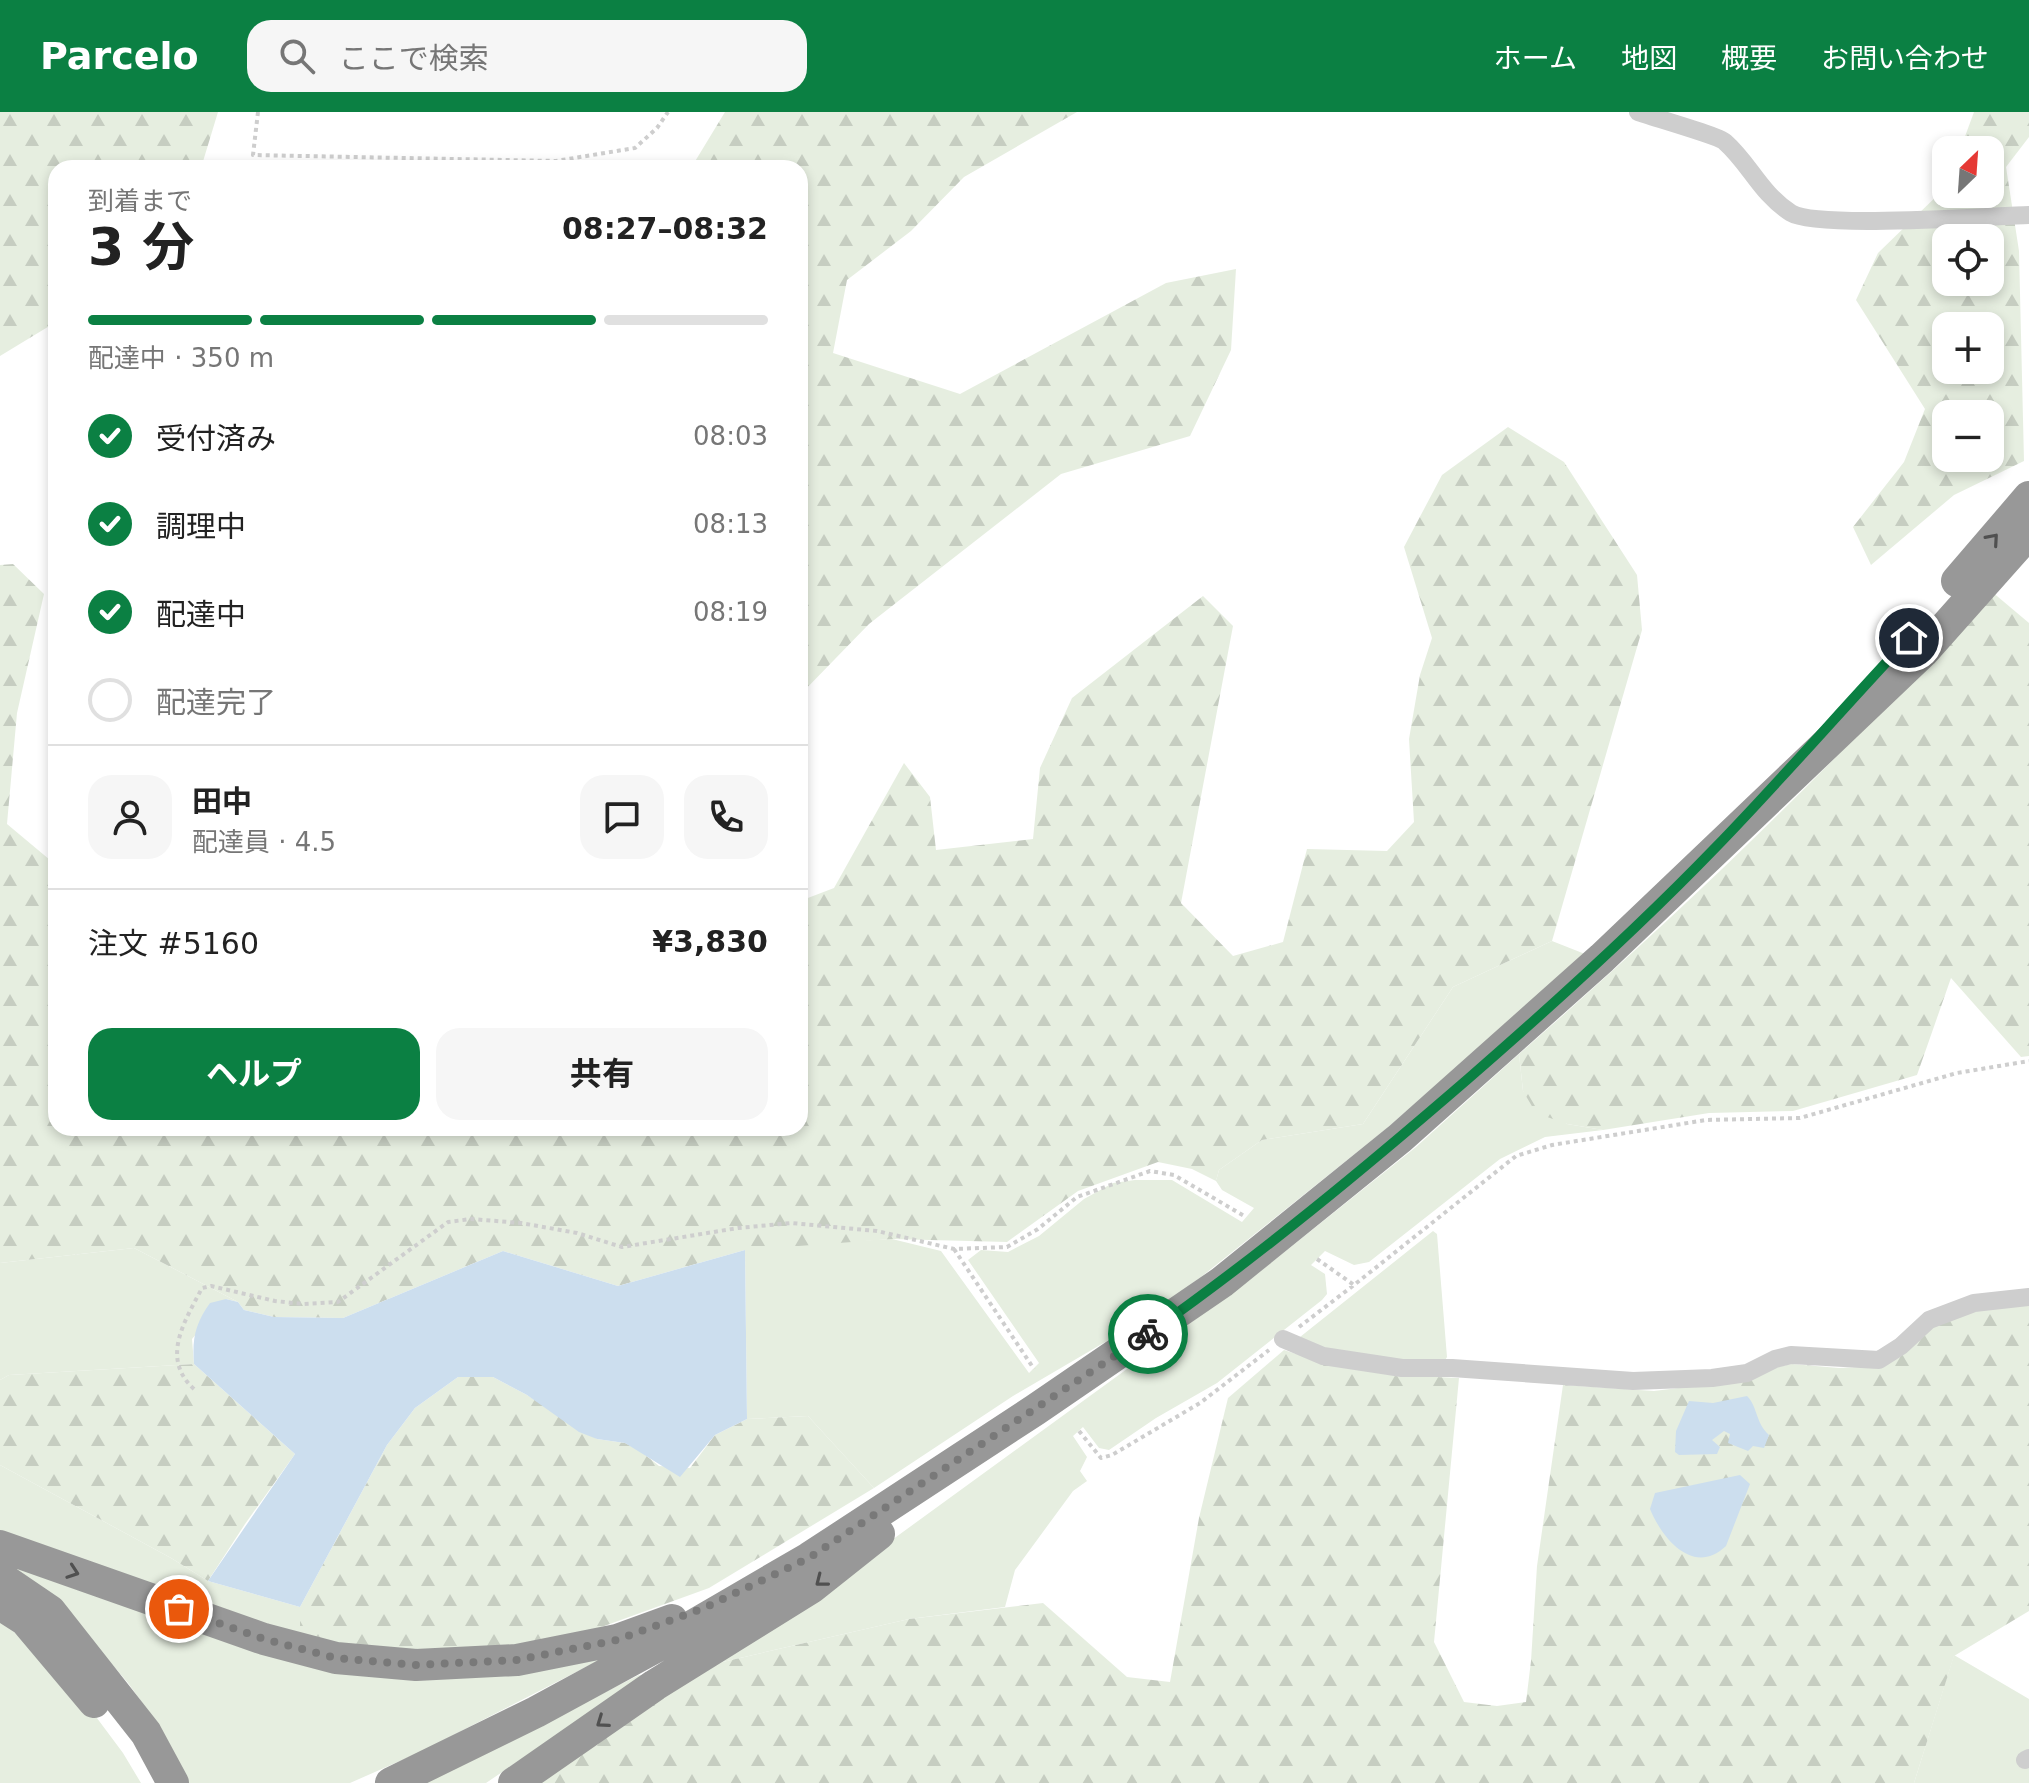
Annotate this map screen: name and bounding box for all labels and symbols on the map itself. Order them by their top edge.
north arrow [1932,136,2004,208]
one-way arrow [1983,534,1998,549]
pin [1875,604,1943,672]
courier [1108,1294,1188,1374]
one-way arrow [66,1562,80,1579]
one-way arrow [815,1571,830,1585]
pin [145,1575,213,1643]
one-way arrow [597,1712,611,1727]

